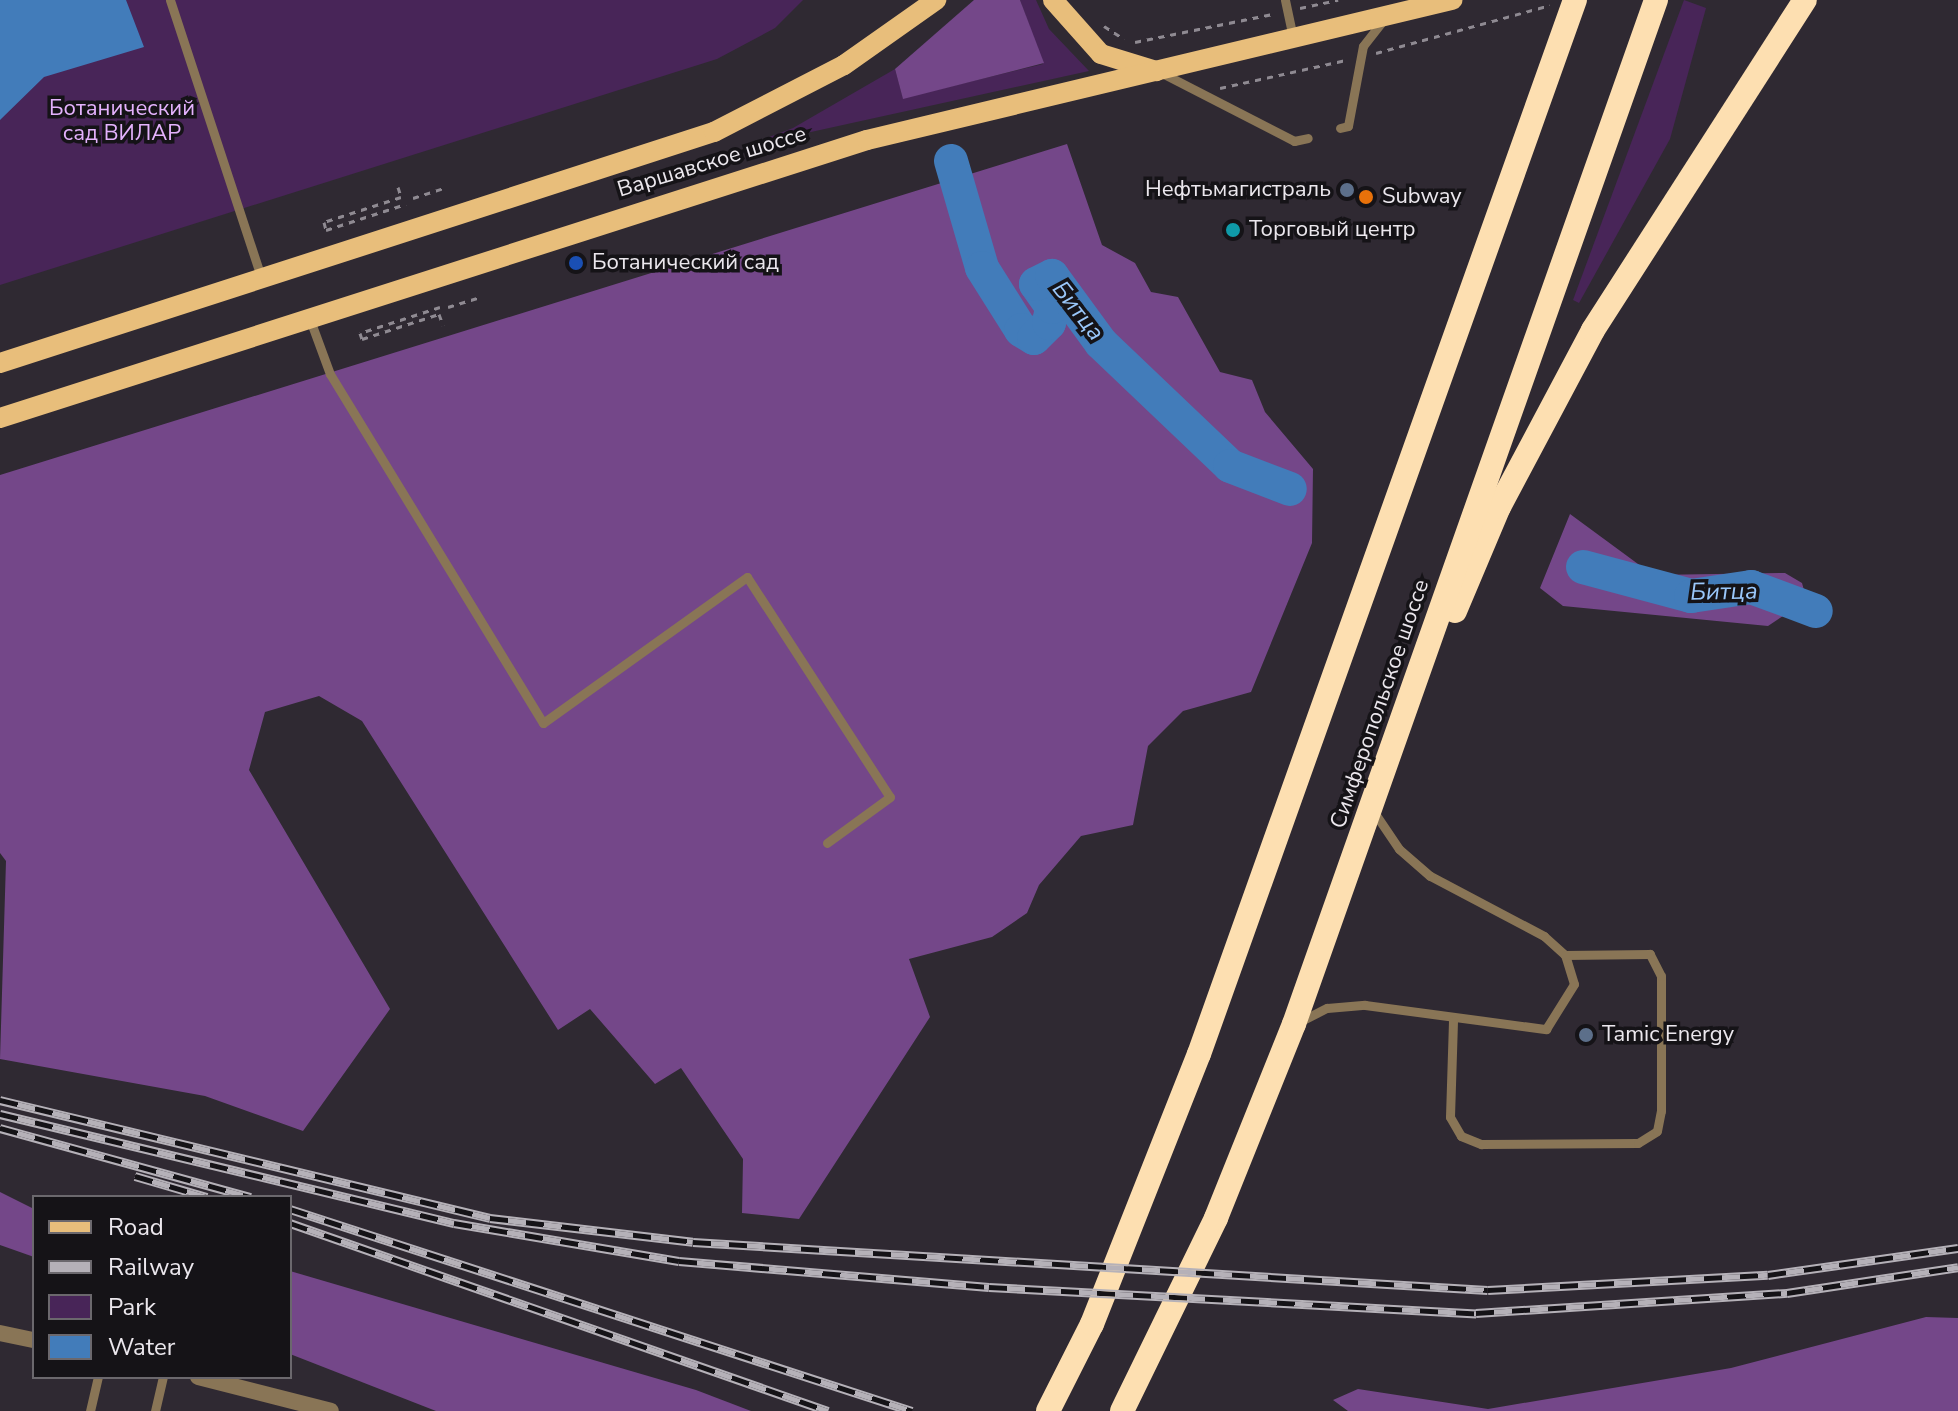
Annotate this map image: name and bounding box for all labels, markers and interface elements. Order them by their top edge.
park label: Ботанический сад ВИЛАР [49,95,195,146]
street label: Варшавское шоссе [614,121,810,203]
place label: Нефтьмагистраль [1145,177,1331,203]
marker: Нефтьмагистраль [1338,181,1356,199]
place label: Subway [1382,184,1462,210]
marker: Subway [1357,188,1375,206]
place label: Торговый центр [1249,217,1415,243]
marker: Торговый центр [1224,221,1242,239]
place label: Ботанический сад [592,250,779,276]
marker: Ботанический сад [567,254,585,272]
water label: Битца [1046,275,1110,347]
street label: Симферопольское шоссе [1325,576,1435,832]
water label: Битца [1690,577,1758,607]
place label: Tamic Energy [1602,1022,1734,1048]
marker: Tamic Energy [1577,1026,1595,1044]
legend [32,1195,292,1379]
text: Road [108,1211,164,1243]
text: Railway [108,1251,194,1283]
text: Park [108,1291,156,1323]
text: Water [108,1331,175,1363]

